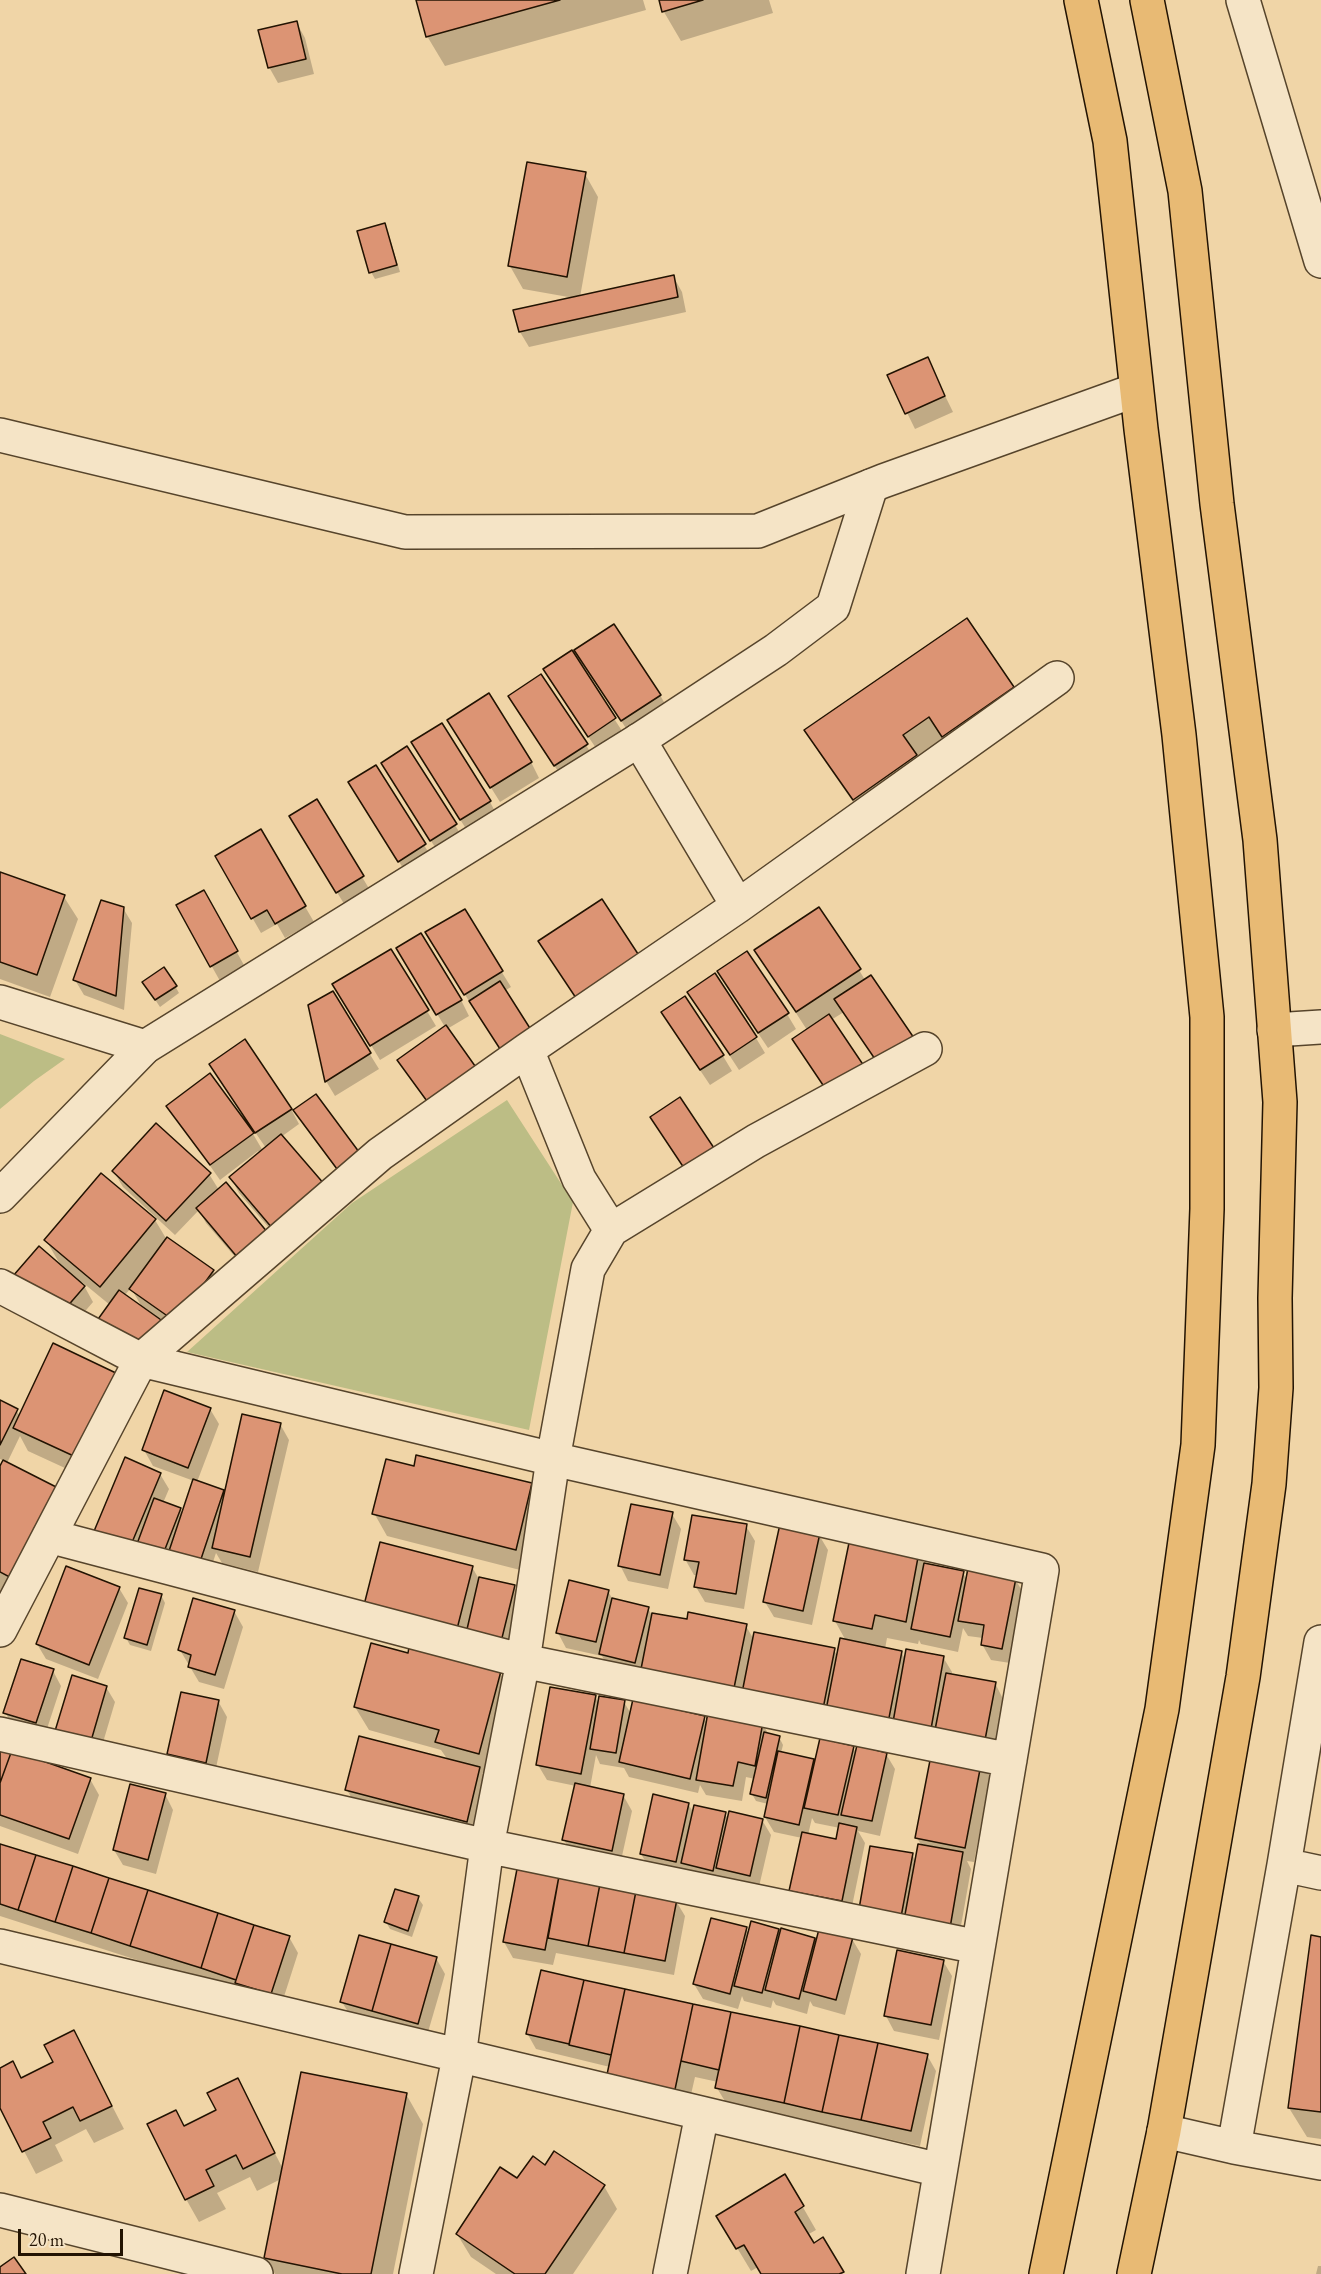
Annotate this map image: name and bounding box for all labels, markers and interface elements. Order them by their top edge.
scale bar [21,2217,126,2255]
text: 20 m [29,2228,64,2251]

